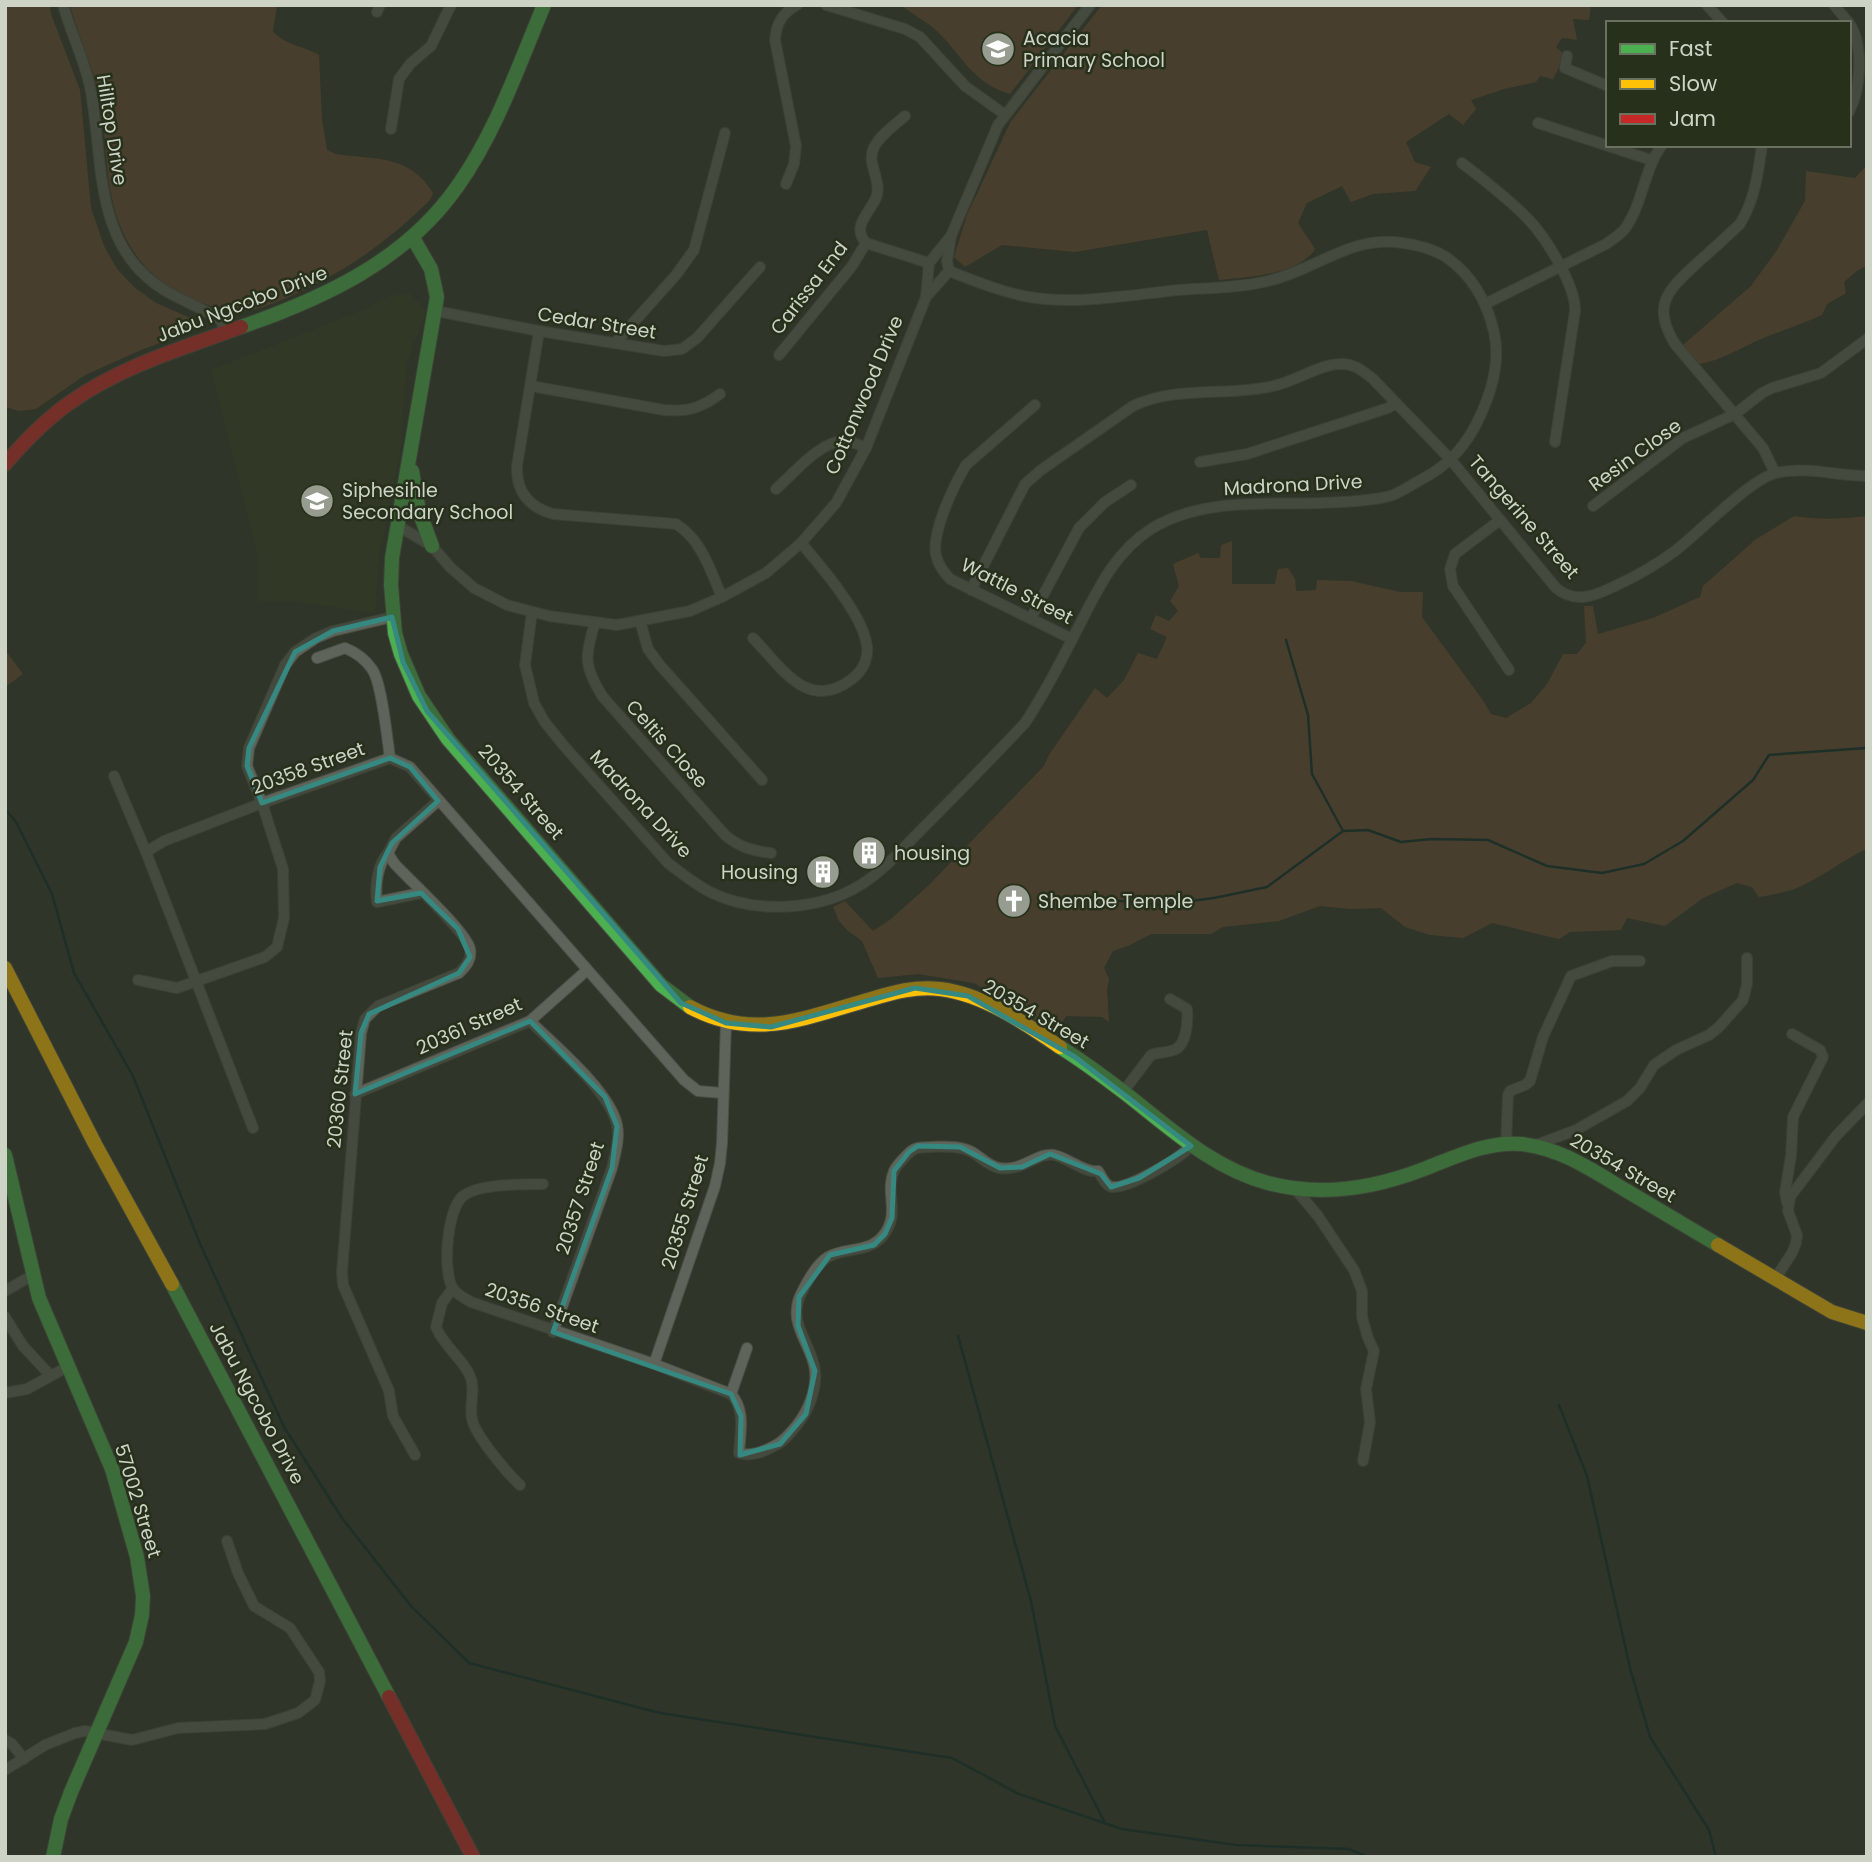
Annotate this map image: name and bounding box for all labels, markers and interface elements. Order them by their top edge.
legend [1606,21,1851,147]
place label: Acacia Primary School [1023,25,1165,74]
school or university icon: Acacia Primary School [979,30,1017,68]
text: Fast [1669,34,1712,63]
text: Slow [1669,69,1717,98]
street label: Hilltop Drive [90,73,134,187]
text: Jam [1669,104,1716,133]
street label: Carissa End [764,236,854,340]
street label: Jabu Ngcobo Drive [153,259,331,349]
street label: Cedar Street [536,300,658,346]
street label: Cottonwood Drive [818,311,910,479]
street label: Resin Close [1583,412,1687,498]
street label: Tangerine Street [1463,449,1586,585]
street label: Madrona Drive [1223,468,1363,502]
place label: Siphesihle Secondary School [342,477,513,526]
school or university icon: Siphesihle Secondary School [298,482,336,520]
street label: Wattle Street [956,551,1078,631]
street label: Celtis Close [620,694,714,794]
street label: 20358 Street [248,735,368,801]
street label: 20354 Street [472,738,570,846]
street label: Madrona Drive [584,744,698,864]
building icon: housing [850,834,888,872]
place label: housing [894,840,970,867]
building icon: Housing [804,853,842,891]
place label: Housing [721,859,798,886]
church icon: Shembe Temple [995,882,1033,920]
place label: Shembe Temple [1038,888,1193,915]
street label: 20354 Street [978,973,1094,1055]
street label: 20361 Street [412,991,526,1061]
street label: 20360 Street [320,1028,360,1149]
street label: 20354 Street [1565,1127,1681,1209]
street label: 20357 Street [549,1138,611,1258]
street label: 20355 Street [655,1151,715,1273]
street label: 20356 Street [481,1276,603,1340]
street label: Jabu Ngcobo Drive [203,1317,311,1489]
street label: 57002 Street [108,1441,168,1561]

